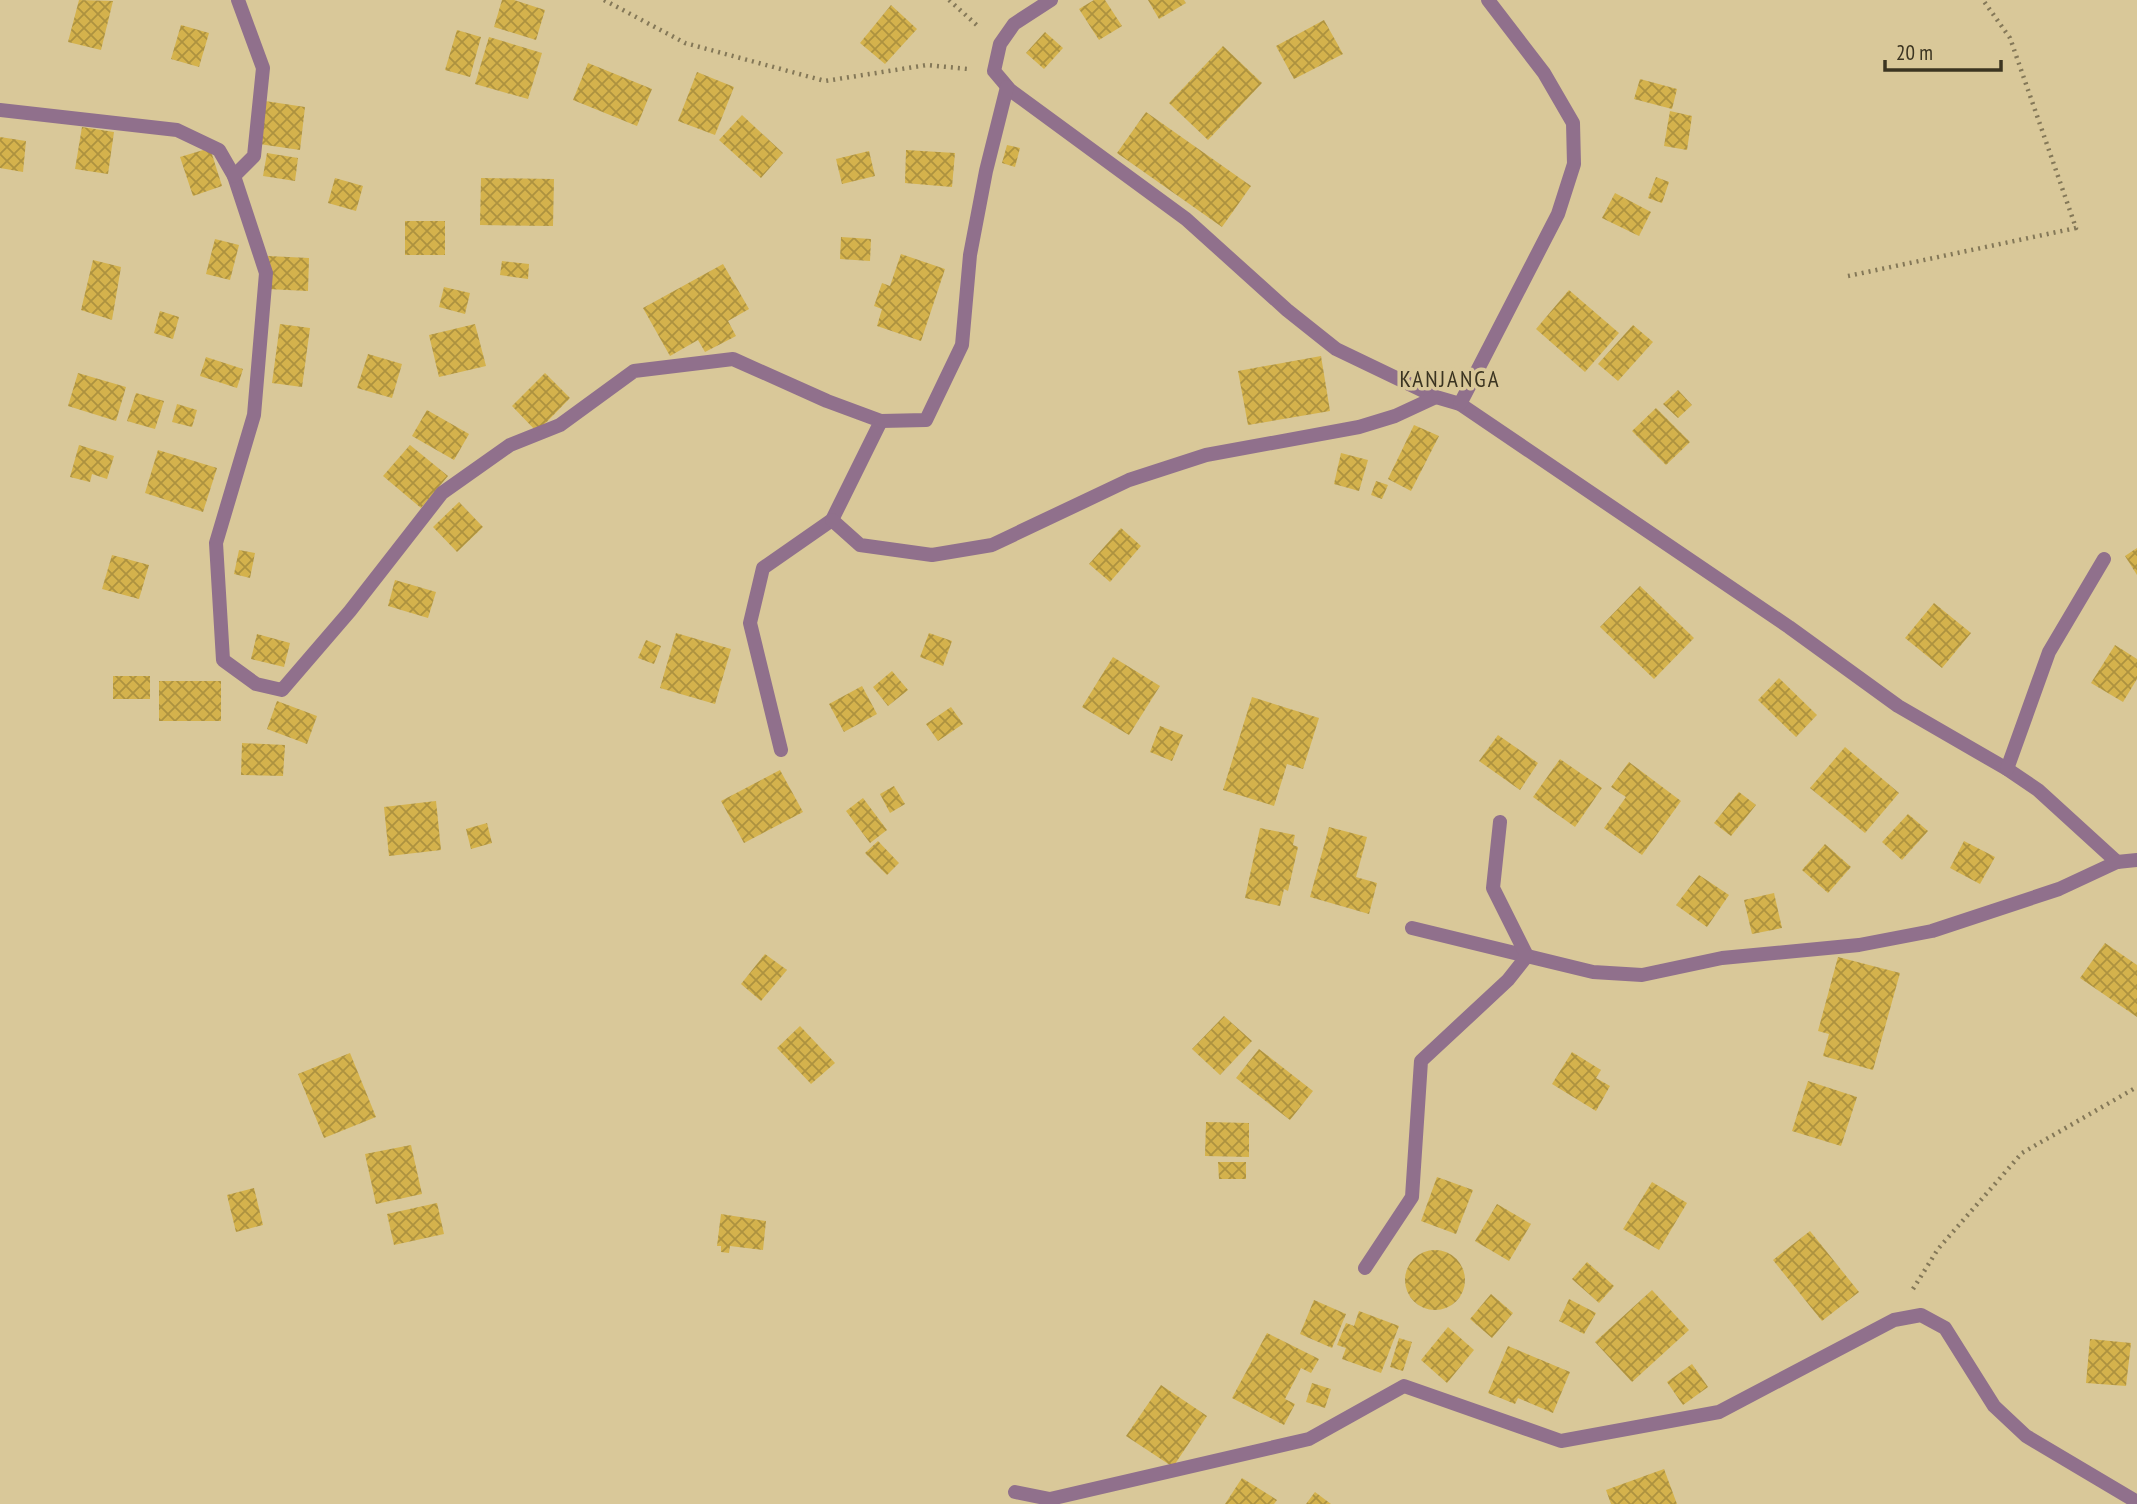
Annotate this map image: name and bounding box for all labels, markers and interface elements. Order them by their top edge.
scale bar [1885,28,2000,72]
text: 20 m [1896,39,1933,66]
district label: KANJANGA [1399,364,1501,393]

